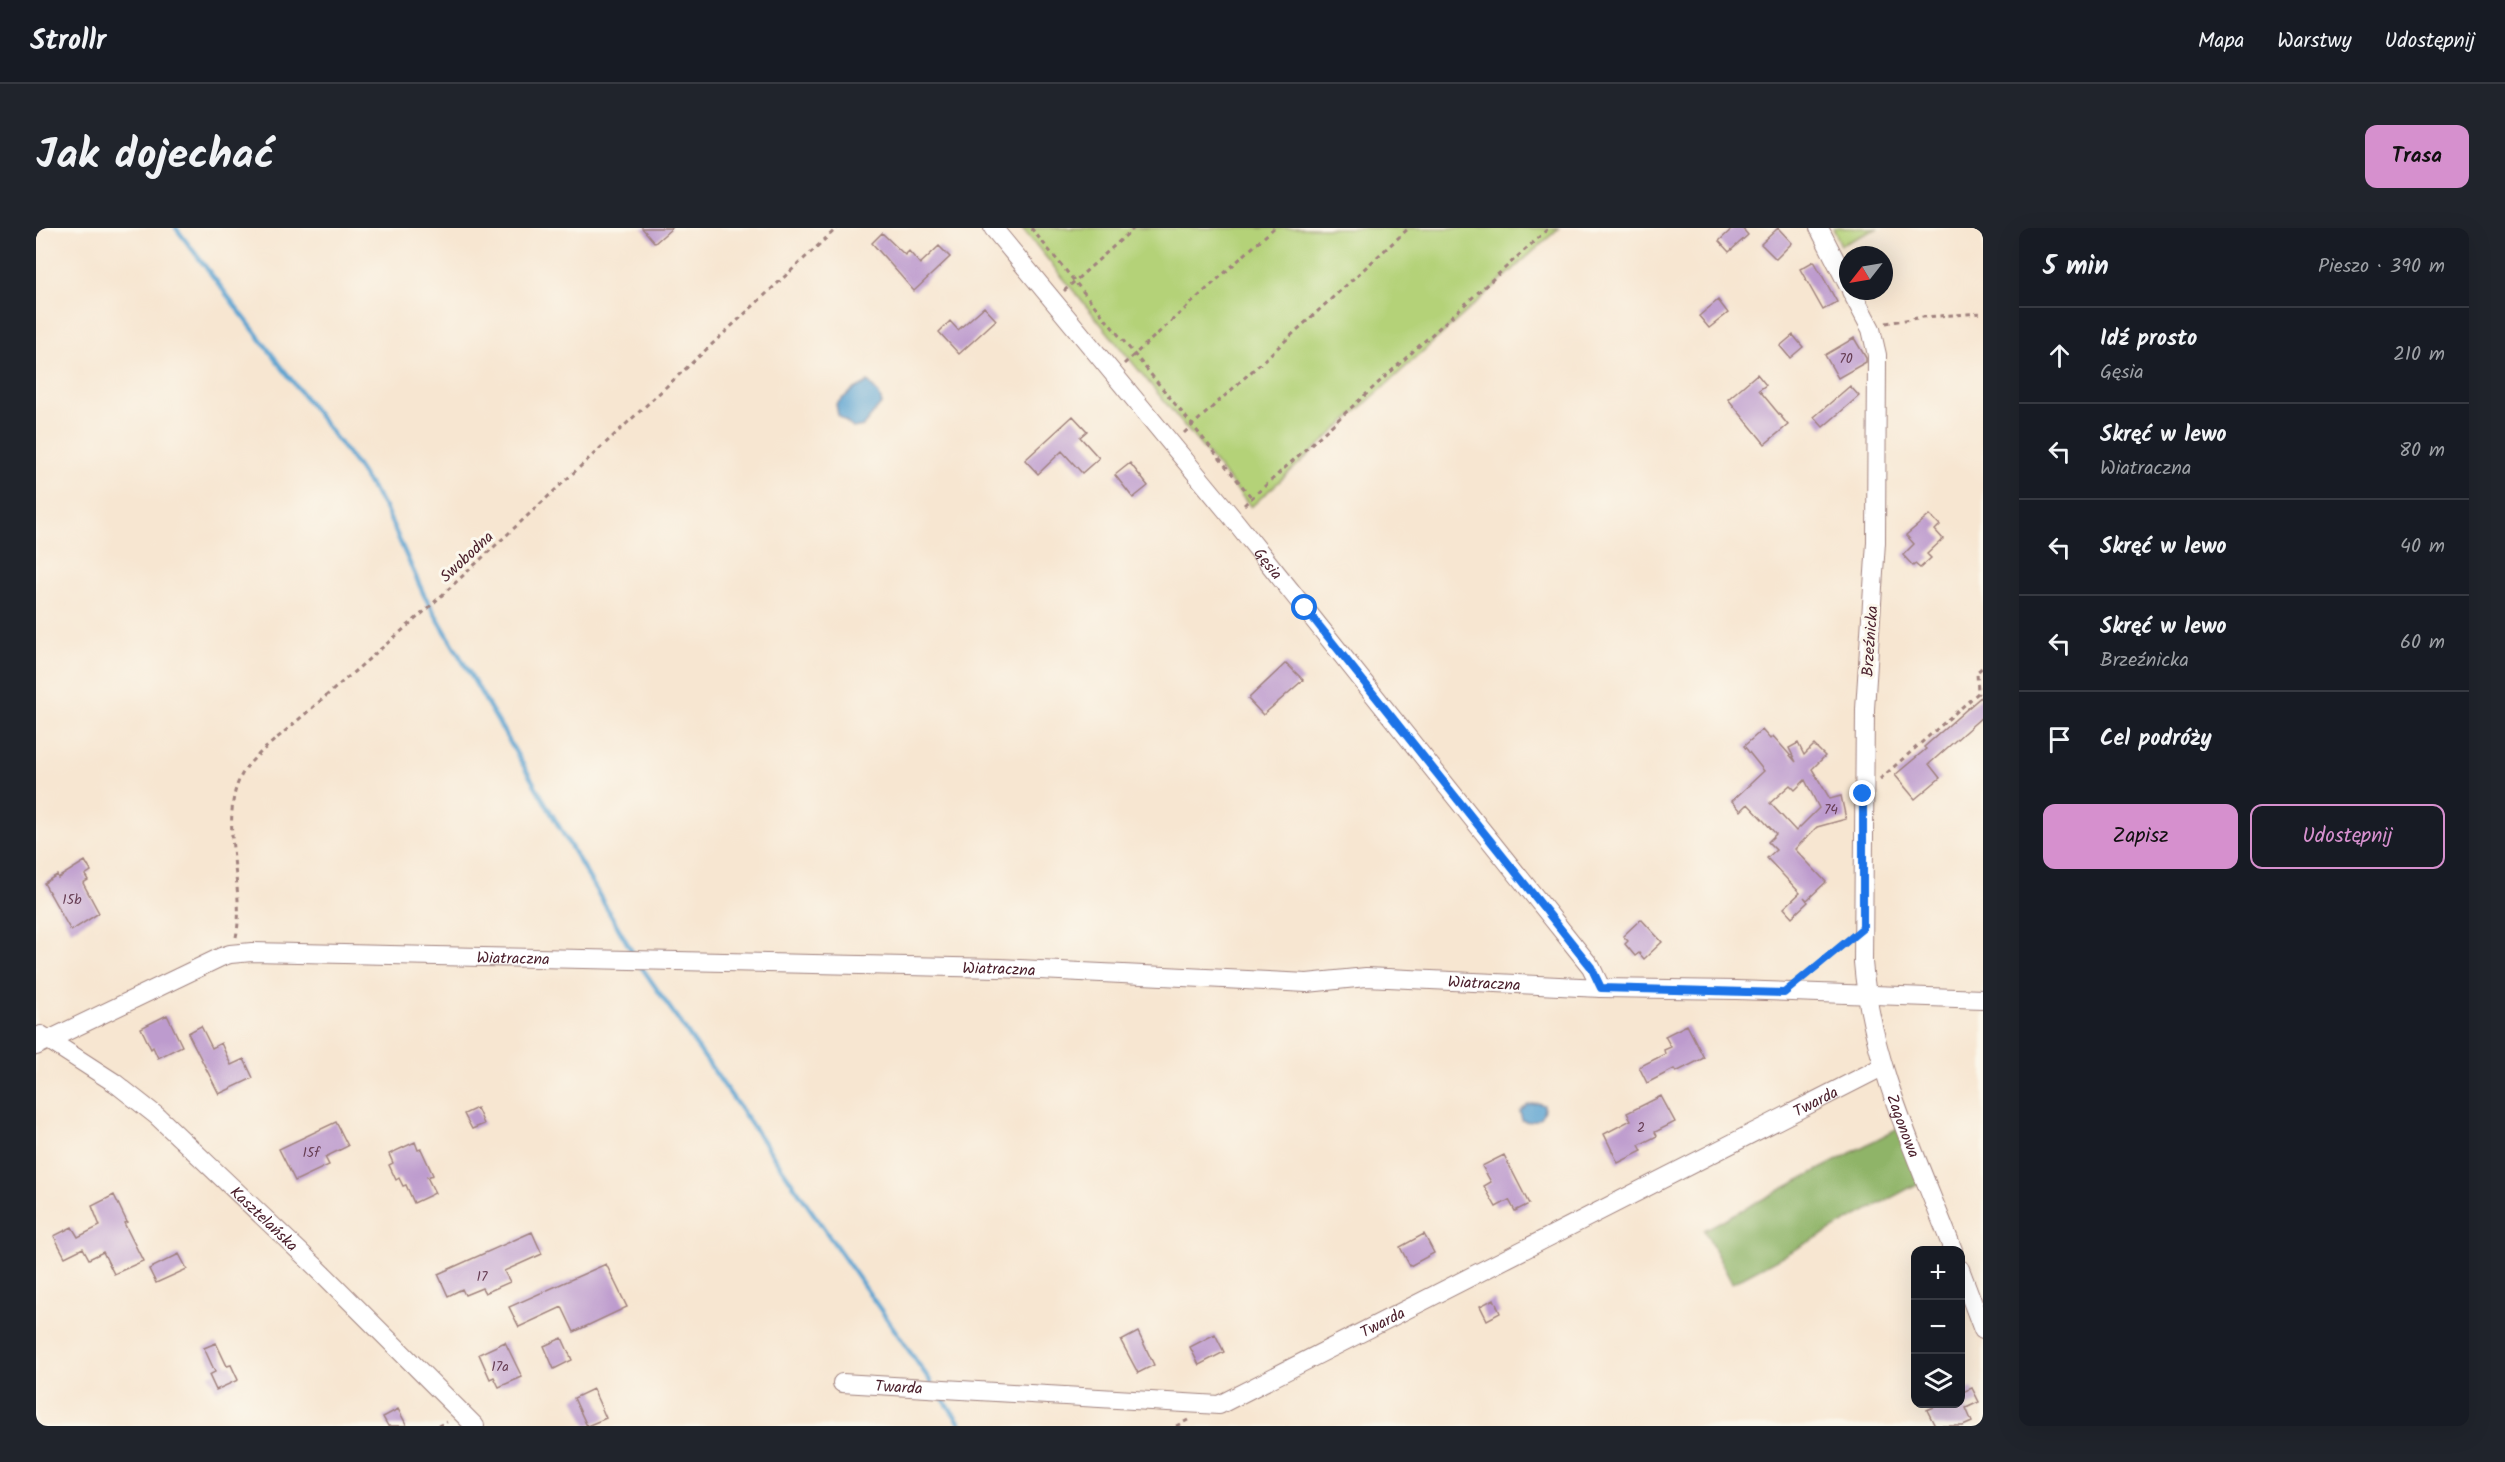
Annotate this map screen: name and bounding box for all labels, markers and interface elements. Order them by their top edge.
text: Strollr [30,19,106,64]
text: Mapa [2198,25,2244,58]
text: Warstwy [2277,25,2352,58]
text: Udostępnij [2385,25,2475,58]
text: Jak dojechać [36,123,274,190]
button: Trasa [2365,125,2469,188]
north arrow [1839,246,1893,300]
text: 5 min [2043,246,2109,288]
text: Pieszo · 390 m [2318,251,2445,283]
text: Idź prosto [2100,322,2197,357]
icon: ahead [2043,339,2076,372]
text: 210 m [2393,339,2445,371]
house number: 70 [1839,348,1853,370]
text: Gęsia [2100,357,2144,389]
text: Skręć w lewo [2100,418,2227,453]
icon: left [2043,435,2076,468]
text: 80 m [2399,435,2445,467]
text: Wiatraczna [2100,453,2191,485]
street label: Swobodna [434,525,500,589]
text: Skręć w lewo [2100,530,2227,565]
icon: left [2043,531,2076,564]
text: 40 m [2400,531,2445,563]
street label: Gęsia [1247,543,1288,586]
route start [1291,594,1317,620]
street label: Brzeźnicka [1856,605,1885,677]
text: Skręć w lewo [2100,610,2227,645]
icon: left [2043,627,2076,660]
text: 60 m [2400,627,2445,659]
text: Brzeźnicka [2100,645,2189,677]
text: Cel podróży [2100,722,2212,757]
icon: arrive [2043,723,2076,756]
route end [1849,780,1875,806]
house number: 74 [1824,799,1838,821]
button: Zapisz [2043,804,2238,869]
button: Udostępnij [2250,804,2445,869]
house number: 15b [62,889,82,911]
street label: Wiatraczna [476,946,550,972]
street label: Wiatraczna [962,956,1036,984]
street label: Wiatraczna [1447,970,1521,998]
street label: Twarda [1789,1080,1843,1124]
street label: Zagonowa [1879,1091,1926,1162]
house number: 2 [1637,1117,1645,1139]
house number: 15f [302,1142,321,1164]
street label: Kasztelańska [224,1181,303,1258]
map controls [1911,1246,1965,1408]
button: + [1911,1246,1965,1300]
house number: 17 [477,1266,488,1288]
button: − [1911,1300,1965,1354]
street label: Twarda [1356,1301,1410,1345]
button: layers [1911,1354,1965,1408]
house number: 17a [491,1356,509,1378]
street label: Twarda [874,1374,923,1402]

